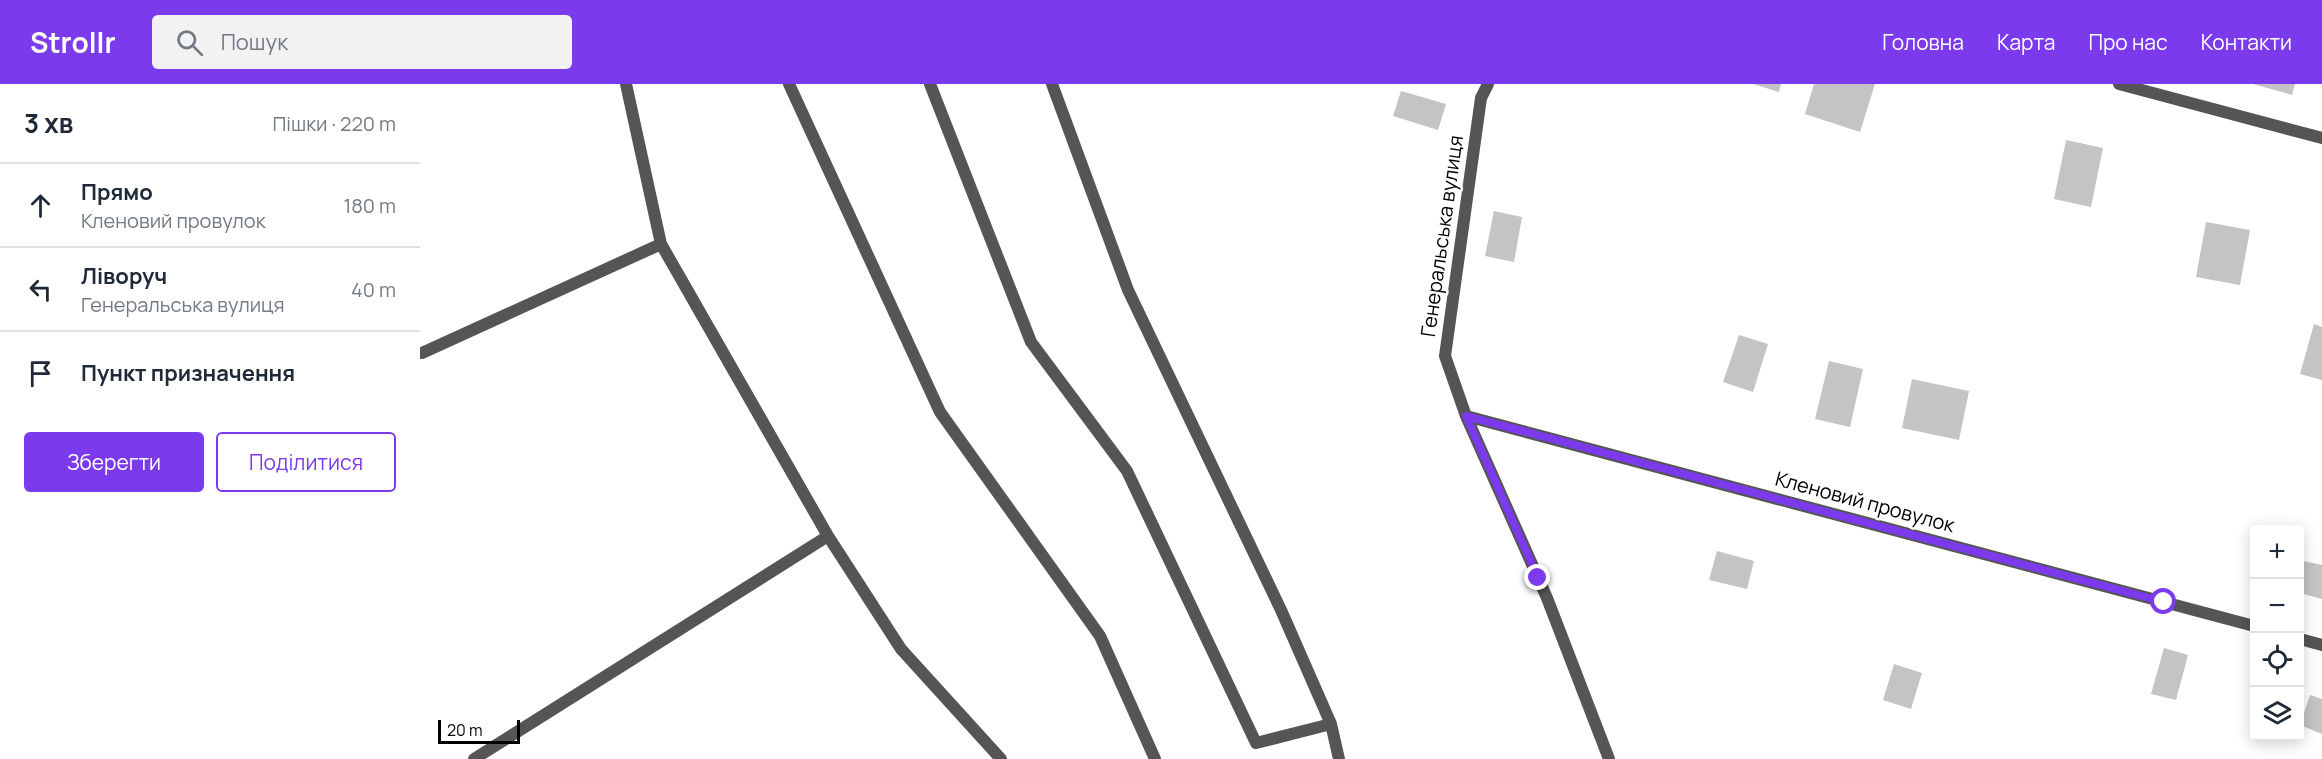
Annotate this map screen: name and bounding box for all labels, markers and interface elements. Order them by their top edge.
search box [152,15,572,69]
text: Strollr [30,23,116,61]
icon: search [173,26,206,59]
text: Пошук [221,27,288,57]
text: Головна [1882,28,1964,56]
text: Карта [1997,28,2055,56]
text: Про нас [2088,28,2168,56]
text: Контакти [2201,28,2292,56]
text: 3 хв [24,105,73,141]
text: Пішки · 220 m [273,110,396,137]
street label: Генеральська вулиця [1414,133,1469,339]
text: Прямо [81,177,153,207]
icon: ahead [24,189,57,222]
text: 180 m [343,192,396,219]
text: Кленовий провулок [81,207,266,234]
text: Ліворуч [81,261,167,291]
icon: left [24,273,57,306]
text: 40 m [351,276,396,303]
text: Генеральська вулиця [81,291,285,318]
icon: arrive [24,357,57,390]
text: Пункт призначення [81,358,295,388]
button: Зберегти [24,432,204,492]
button: Поділитися [216,432,396,492]
street label: Кленовий провулок [1772,465,1959,539]
map controls [2250,525,2304,741]
button: + [2250,525,2304,579]
route end [1524,564,1550,590]
button: − [2250,579,2304,633]
route start [2150,588,2176,614]
button: locate [2250,633,2304,687]
button: layers [2250,687,2304,741]
scale bar [438,717,520,744]
text: 20 m [447,719,483,741]

